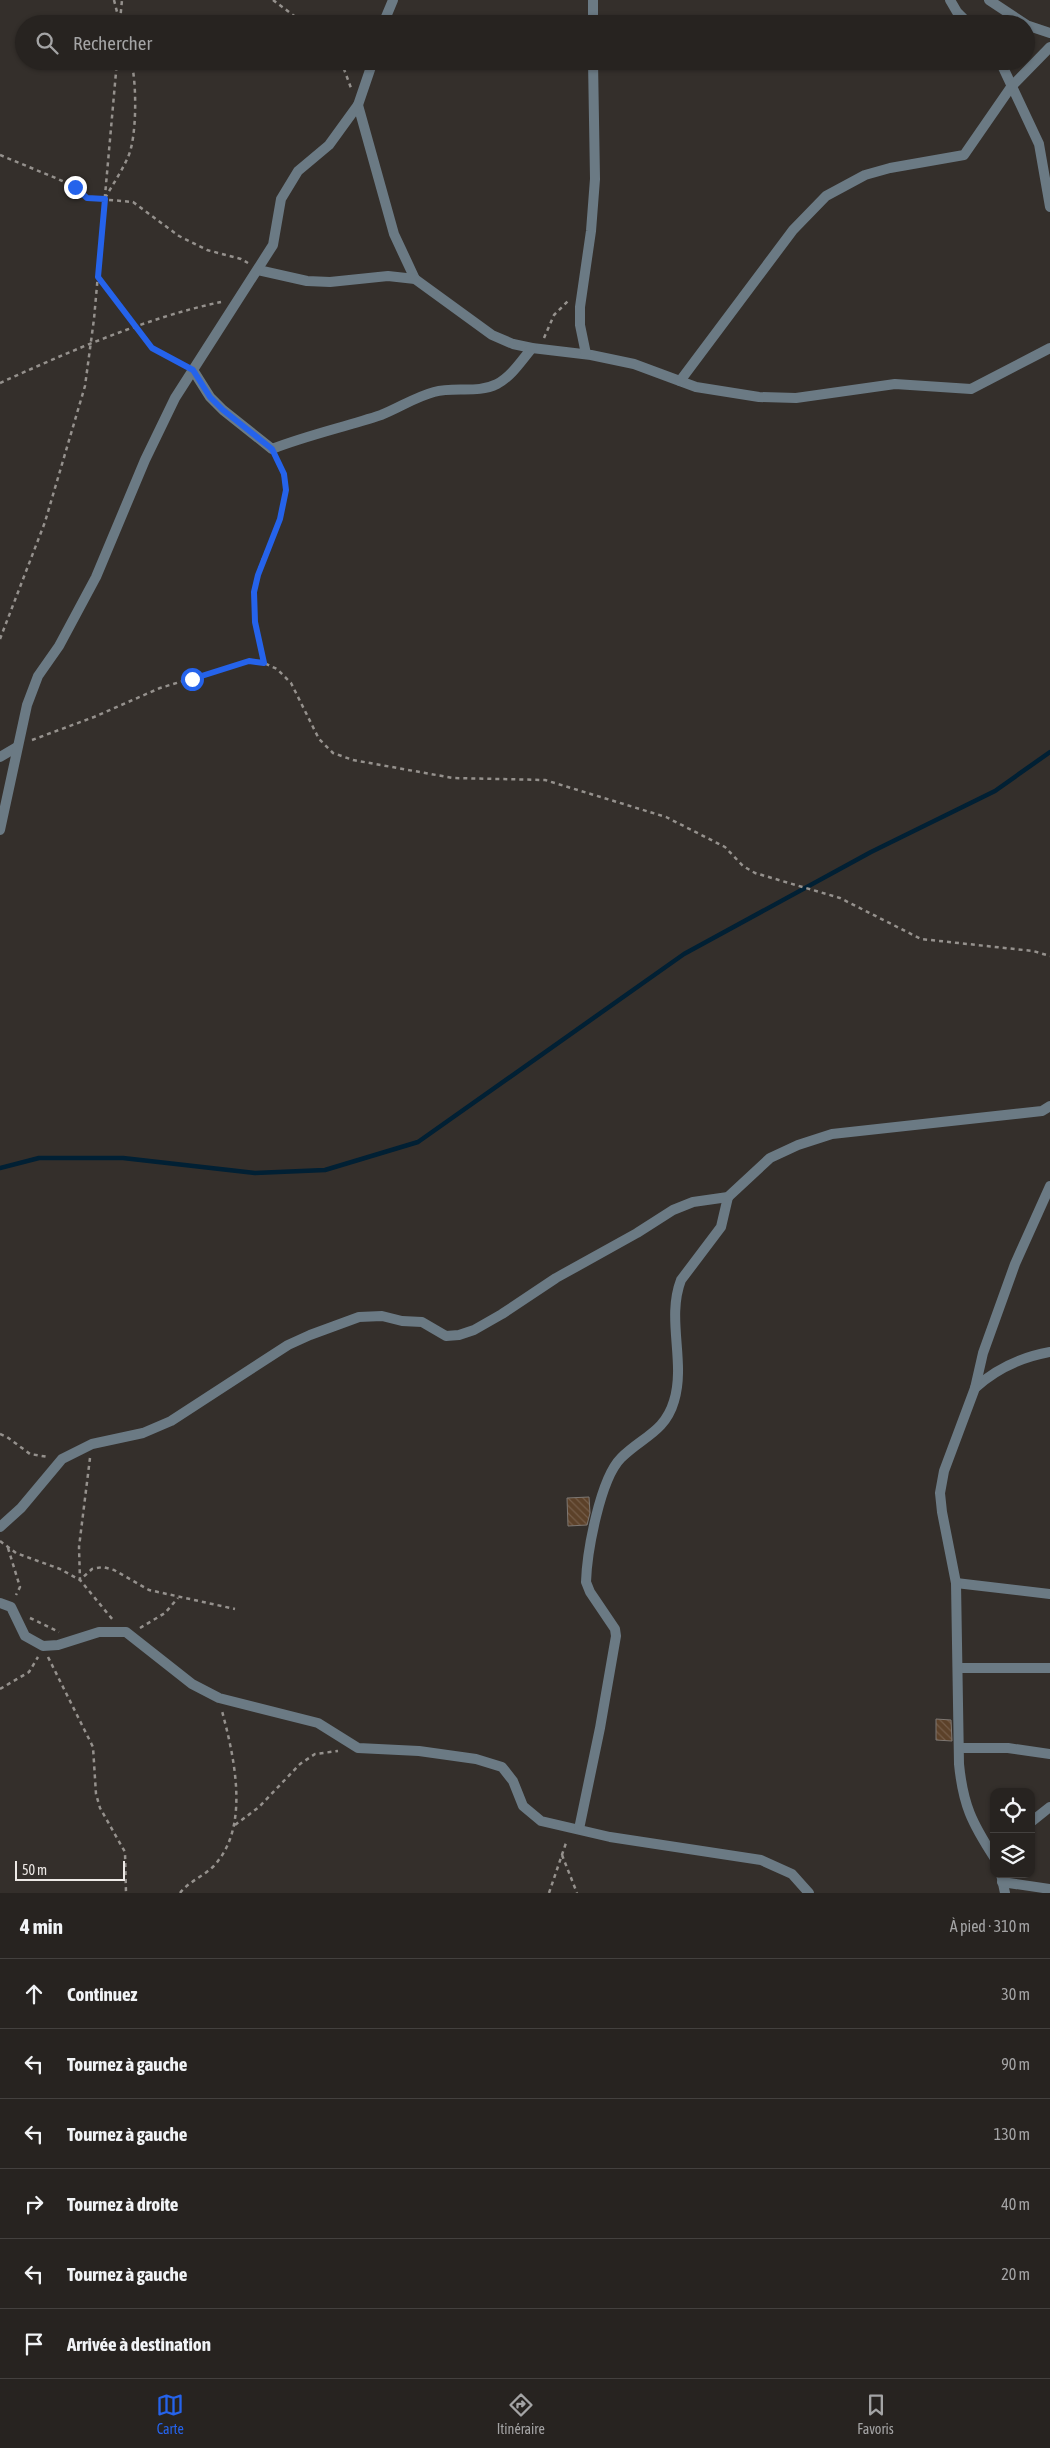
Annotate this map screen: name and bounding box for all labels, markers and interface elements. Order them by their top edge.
search box [15,15,1035,70]
icon: search [33,29,61,57]
text: Rechercher [73,32,152,54]
route end [64,176,87,199]
route start [181,668,204,691]
map controls [990,1788,1035,1878]
button: locate [990,1788,1035,1833]
button: layers [990,1833,1035,1878]
scale bar [15,1858,125,1881]
text: 50 m [22,1862,47,1878]
text: 4 min [20,1914,63,1938]
text: À pied · 310 m [950,1917,1030,1935]
icon: ahead [20,1980,48,2008]
text: Continuez [67,1983,137,2005]
text: 30 m [1001,1985,1030,2003]
icon: left [20,2050,48,2078]
text: Tournez à gauche [67,2053,187,2075]
text: 90 m [1001,2055,1030,2073]
icon: left [20,2120,48,2148]
text: Tournez à gauche [67,2123,187,2145]
text: 130 m [994,2125,1030,2143]
icon: right [20,2190,48,2218]
text: Tournez à droite [67,2193,178,2215]
text: 40 m [1001,2195,1030,2213]
icon: left [20,2260,48,2288]
text: Tournez à gauche [67,2263,187,2285]
text: 20 m [1001,2265,1030,2283]
icon: arrive [20,2330,48,2358]
text: Arrivée à destination [67,2333,211,2355]
tab: Carte [156,2391,184,2437]
tab: Itinéraire [497,2391,545,2437]
tab: Favoris [857,2391,894,2437]

